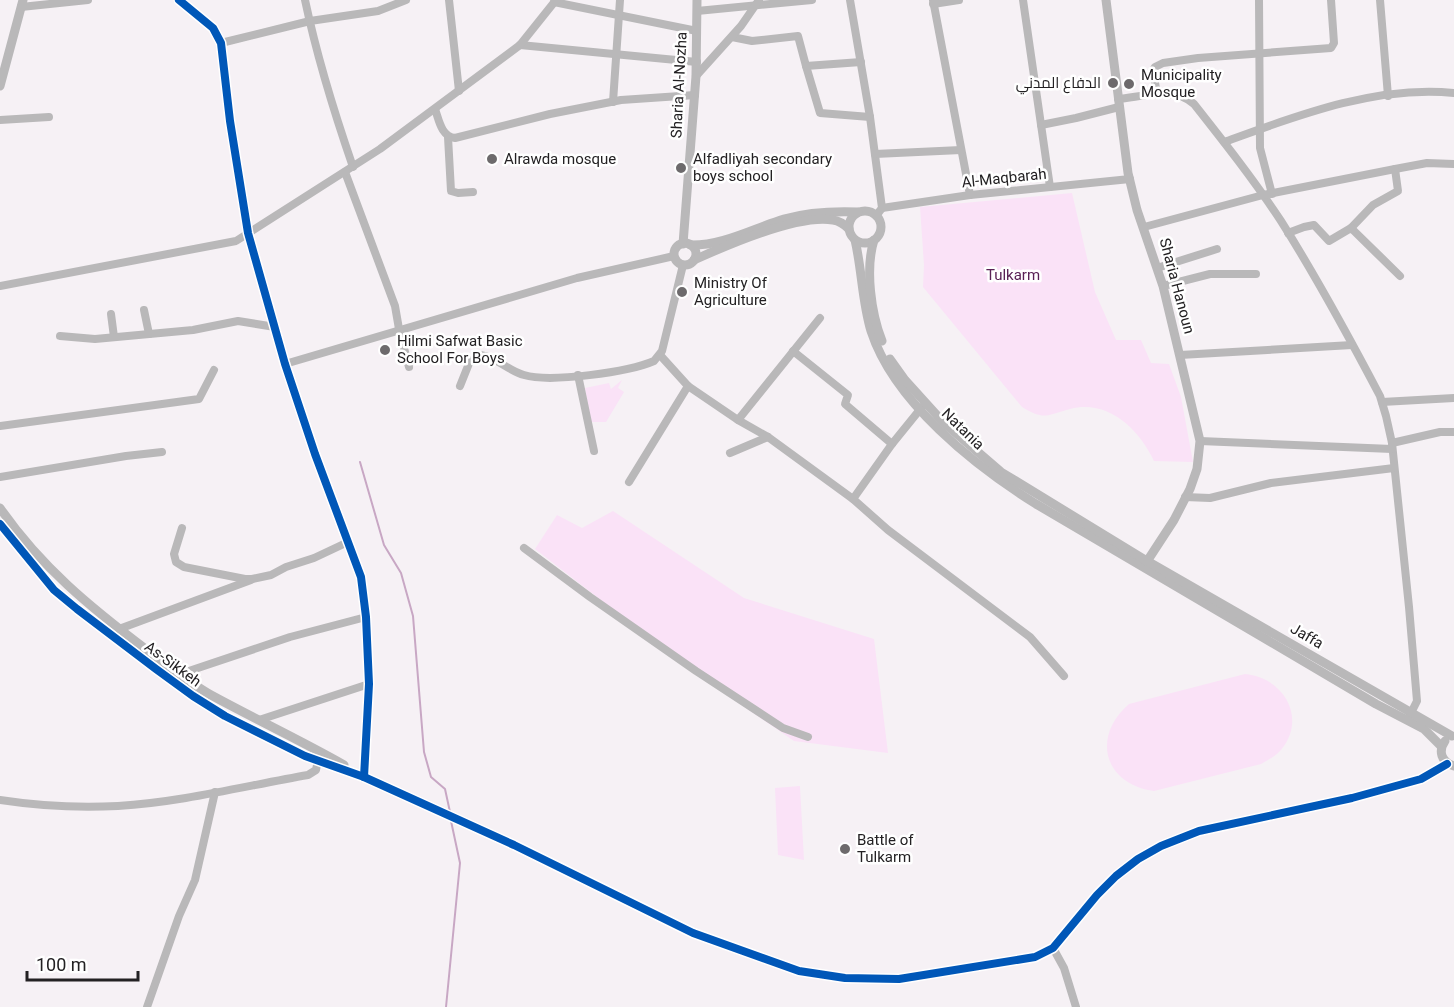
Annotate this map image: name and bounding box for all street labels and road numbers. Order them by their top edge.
street label: Sharia Al-Nozha [667,31,691,139]
street label: Al-Maqbarah [961,165,1047,191]
street label: Sharia Hanoun [1156,236,1198,336]
street label: Natania [938,404,988,454]
street label: Jaffa [1287,619,1327,653]
street label: As-Sikkeh [141,637,205,691]

